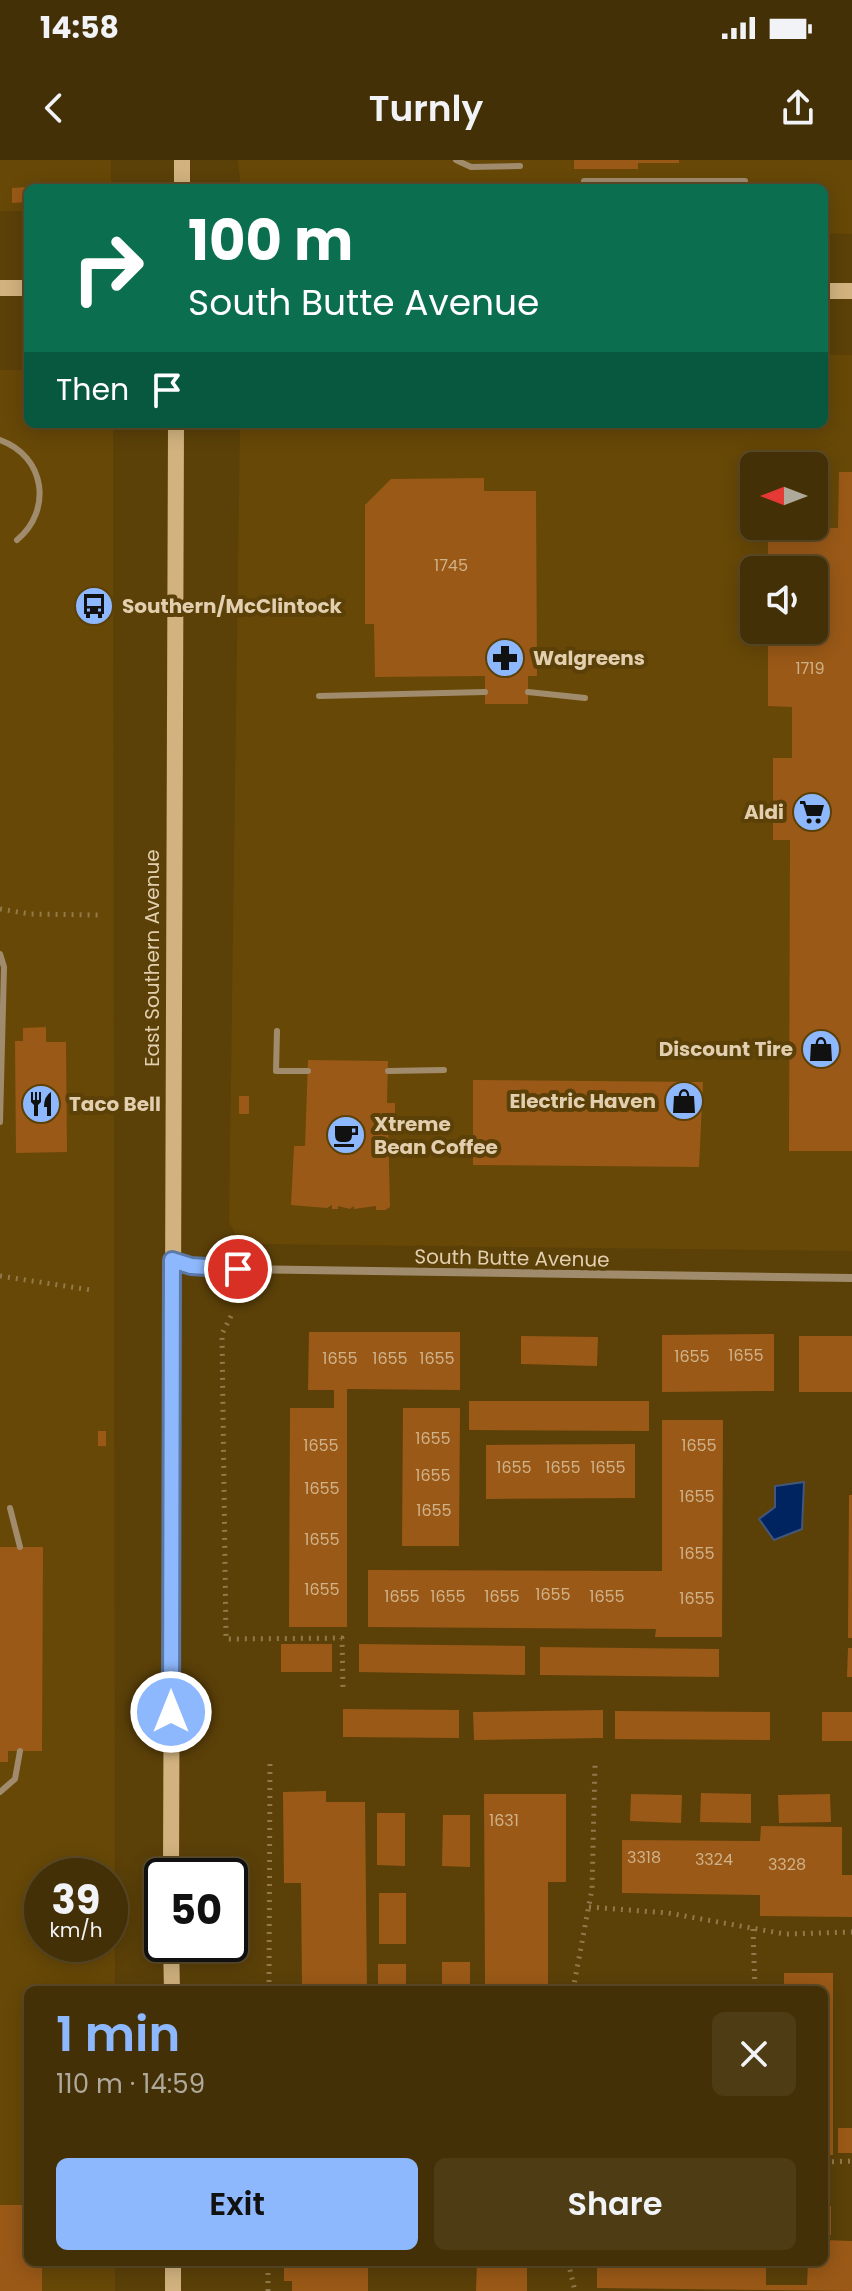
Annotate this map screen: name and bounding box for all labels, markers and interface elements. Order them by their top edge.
text: 14:58 [40,6,119,49]
text: Turnly [369,83,483,134]
icon: back [32,86,76,130]
icon: share [776,86,820,130]
text: 100 m [188,201,353,280]
icon: right [56,216,160,320]
text: South Butte Avenue [188,277,539,328]
text: Then [56,368,129,411]
icon: arrive [145,368,189,412]
north arrow [740,452,828,540]
map controls [740,452,828,644]
house number: 1745 [434,554,468,577]
button: sound [740,556,828,644]
bus stop icon: Southern/McClintock [73,585,115,627]
place label: Southern/McClintock [122,592,342,620]
pharmacy icon: Walgreens [484,637,526,679]
place label: Walgreens [533,644,645,672]
house number: 1719 [795,657,825,680]
supermarket icon: Aldi [791,791,833,833]
place label: Aldi [744,798,784,826]
street label: East Southern Avenue [138,849,166,1067]
shop icon: Discount Tire [800,1028,842,1070]
place label: Discount Tire [659,1035,793,1063]
shop icon: Electric Haven [663,1080,705,1122]
restaurant icon: Taco Bell [20,1083,62,1125]
place label: Electric Haven [509,1087,656,1115]
place label: Taco Bell [69,1090,161,1118]
place label: Xtreme Bean Coffee [374,1110,498,1161]
cafe icon: Xtreme Bean Coffee [325,1114,367,1156]
pin [204,1235,272,1303]
street label: South Butte Avenue [414,1242,610,1274]
icon: arrive [216,1247,260,1291]
house number: 1655 [728,1344,764,1367]
house number: 1655 [674,1345,710,1368]
house number: 1655 [322,1347,358,1370]
house number: 1655 [372,1347,408,1370]
house number: 1655 [419,1347,455,1370]
house number: 1655 [415,1427,451,1450]
house number: 1655 [303,1434,339,1457]
house number: 1655 [681,1434,717,1457]
house number: 1655 [496,1456,532,1479]
house number: 1655 [545,1456,581,1479]
house number: 1655 [590,1456,626,1479]
house number: 1655 [415,1464,451,1487]
house number: 1655 [304,1477,340,1500]
house number: 1655 [679,1485,715,1508]
house number: 1655 [416,1499,452,1522]
house number: 1655 [304,1528,340,1551]
house number: 1655 [679,1542,715,1565]
house number: 1655 [304,1578,340,1601]
house number: 1655 [535,1583,571,1606]
house number: 1655 [384,1585,420,1608]
house number: 1655 [430,1585,466,1608]
house number: 1655 [484,1585,520,1608]
house number: 1655 [589,1585,625,1608]
house number: 1655 [679,1587,715,1610]
position arrow [129,1670,213,1754]
house number: 1631 [489,1809,519,1832]
house number: 3318 [627,1846,661,1869]
house number: 3324 [695,1848,733,1871]
house number: 3328 [768,1853,806,1876]
speed limit sign: 50 [144,1858,248,1962]
text: 39 [52,1872,100,1928]
text: km/h [49,1916,103,1944]
text: 1 min [56,2001,180,2068]
button: close [712,2012,796,2096]
text: 110 m · 14:59 [56,2066,205,2102]
button: Exit [56,2158,418,2250]
button: Share [434,2158,796,2250]

